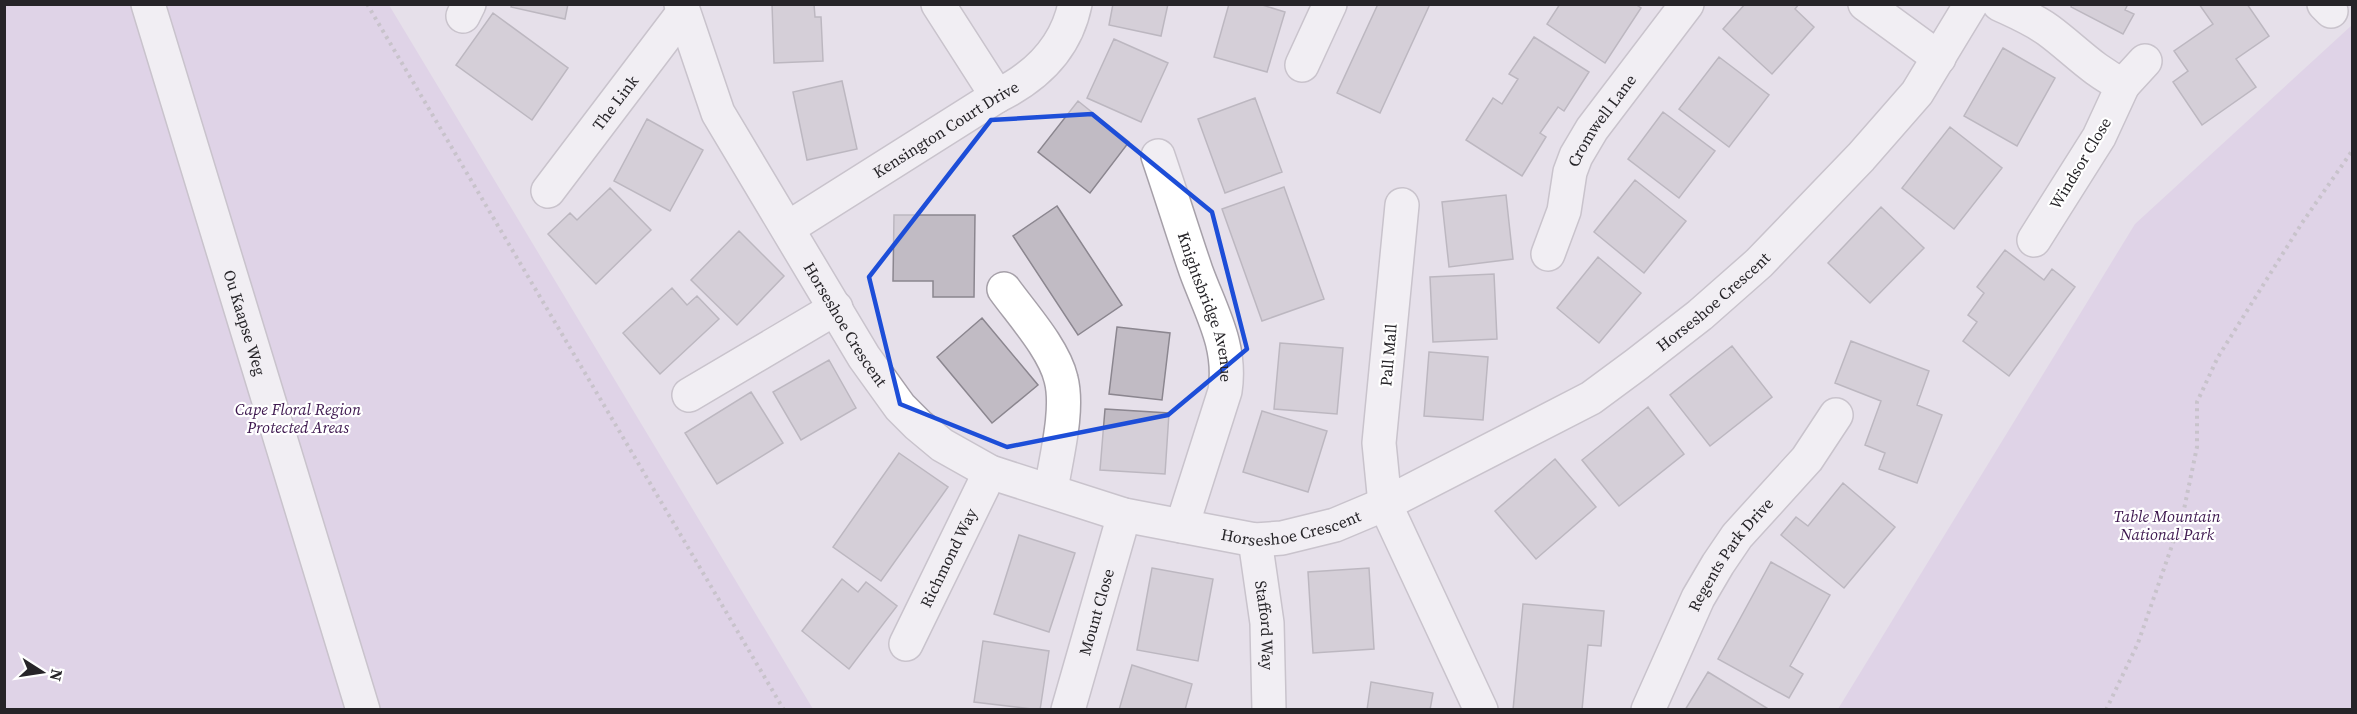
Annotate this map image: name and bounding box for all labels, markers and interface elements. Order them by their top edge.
street label: The Link [587,70,643,135]
street label: Cromwell Lane [1562,70,1641,170]
street label: Kensington Court Drive [868,75,1023,183]
street label: Windsor Close [2044,113,2116,213]
street label: Knightsbridge Avenue [1173,229,1237,383]
street label: Horseshoe Crescent [1652,247,1775,356]
street label: Horseshoe Crescent [799,258,893,392]
street label: Ou Kaapse Weg [219,267,271,378]
street label: Pall Mall [1374,323,1402,387]
park label: Cape Floral Region Protected Areas [235,398,361,438]
street label: Regents Park Drive [1682,492,1778,615]
street label: Richmond Way [915,504,982,611]
street label: Horseshoe Crescent [1219,504,1365,551]
park label: Table Mountain National Park [2114,505,2220,545]
street label: Mount Close [1073,566,1119,658]
street label: Stafford Way [1250,579,1279,671]
north arrow [12,642,72,702]
text: N [45,667,69,683]

